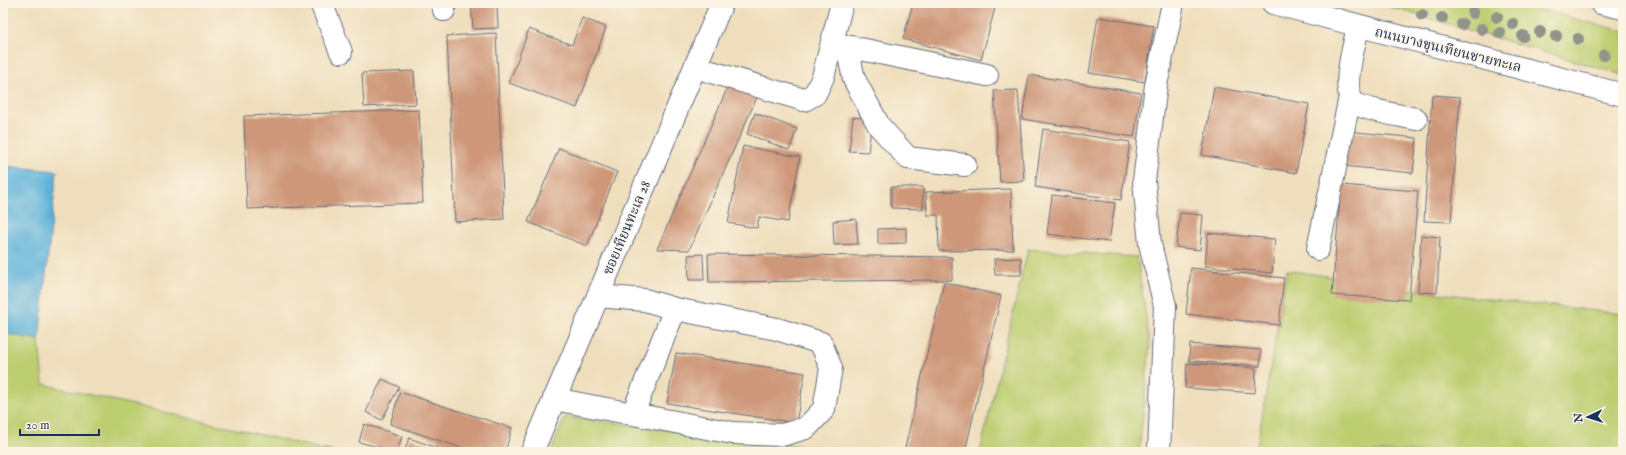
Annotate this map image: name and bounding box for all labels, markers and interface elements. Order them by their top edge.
street label: ถนนบางขุนเทียนชายทะเล [1373,23,1523,77]
street label: ซอยเทียนทะเล 28 [599,178,655,278]
north arrow [1568,397,1608,437]
scale bar [20,411,99,437]
text: N [1572,412,1586,424]
text: 20 m [26,418,49,433]

